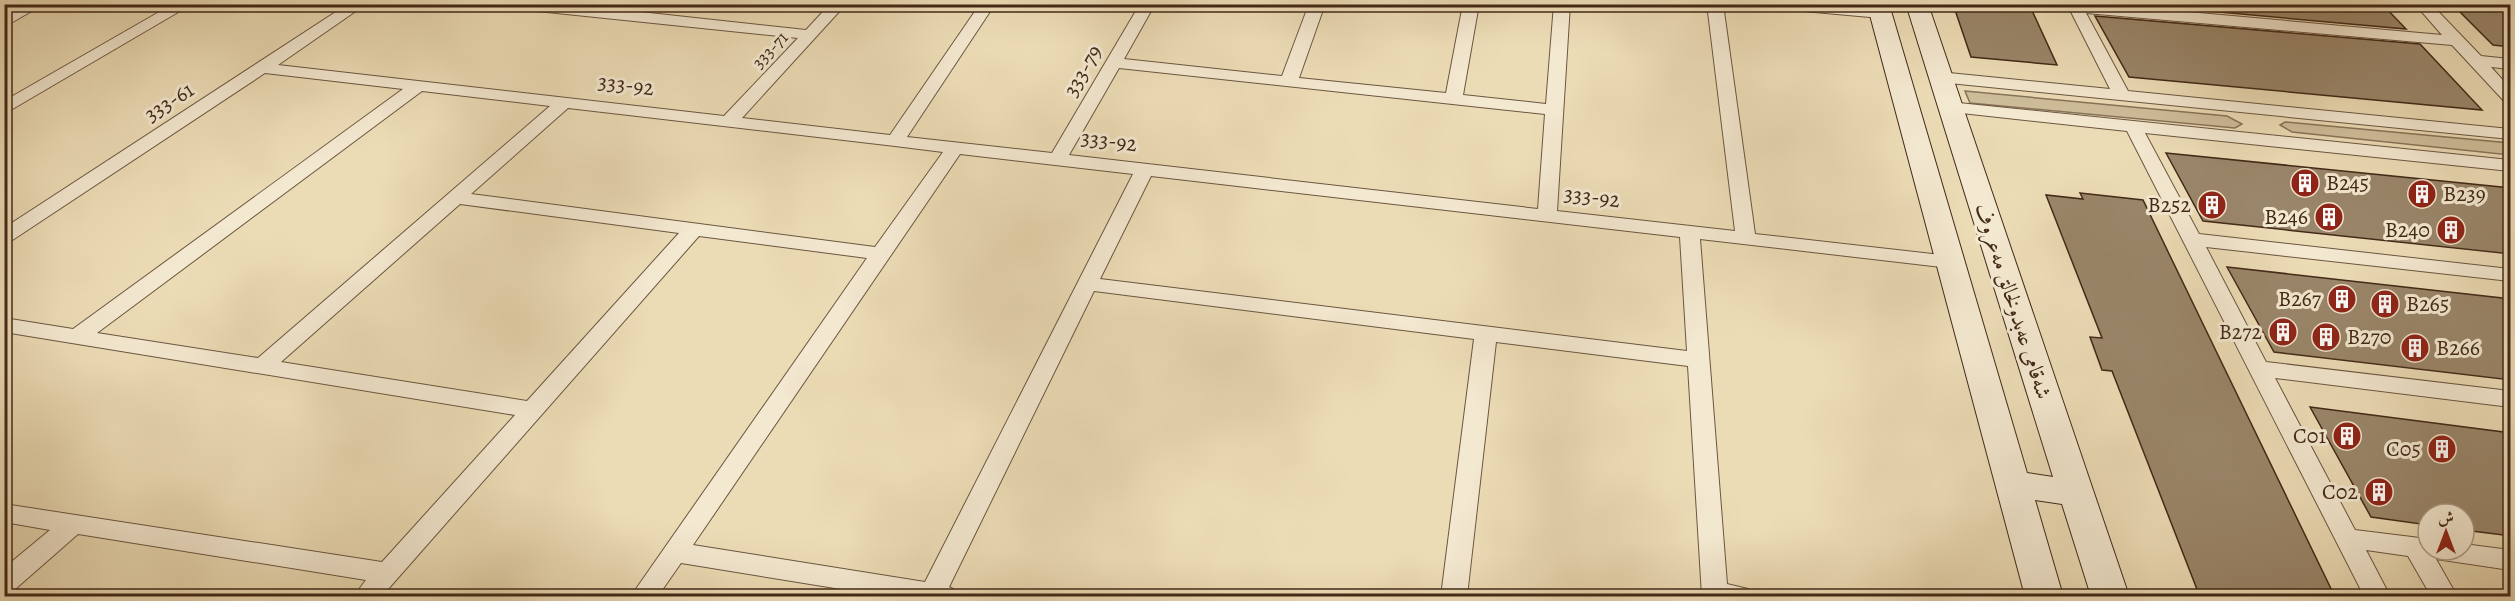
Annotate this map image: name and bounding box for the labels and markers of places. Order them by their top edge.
building icon: B245 [2289,167,2321,199]
place label: B245 [2326,168,2369,198]
building icon: B239 [2406,178,2438,210]
place label: B239 [2443,179,2486,209]
building icon: B252 [2196,189,2228,221]
place label: B252 [2148,190,2191,220]
building icon: B246 [2313,201,2345,233]
place label: B246 [2264,202,2308,232]
building icon: B240 [2435,214,2467,246]
place label: B240 [2385,215,2430,245]
building icon: B267 [2326,283,2358,315]
place label: B267 [2278,284,2322,314]
building icon: B265 [2369,288,2401,320]
place label: B265 [2406,289,2449,319]
building icon: B272 [2267,316,2299,348]
place label: B272 [2219,317,2262,347]
building icon: B270 [2310,321,2342,353]
place label: B270 [2347,322,2392,352]
building icon: B266 [2399,332,2431,364]
place label: B266 [2436,333,2480,363]
building icon: C01 [2331,420,2363,452]
place label: C01 [2293,421,2326,451]
building icon: C05 [2426,433,2458,465]
place label: C05 [2386,434,2421,464]
building icon: C02 [2363,476,2395,508]
place label: C02 [2322,477,2358,507]

